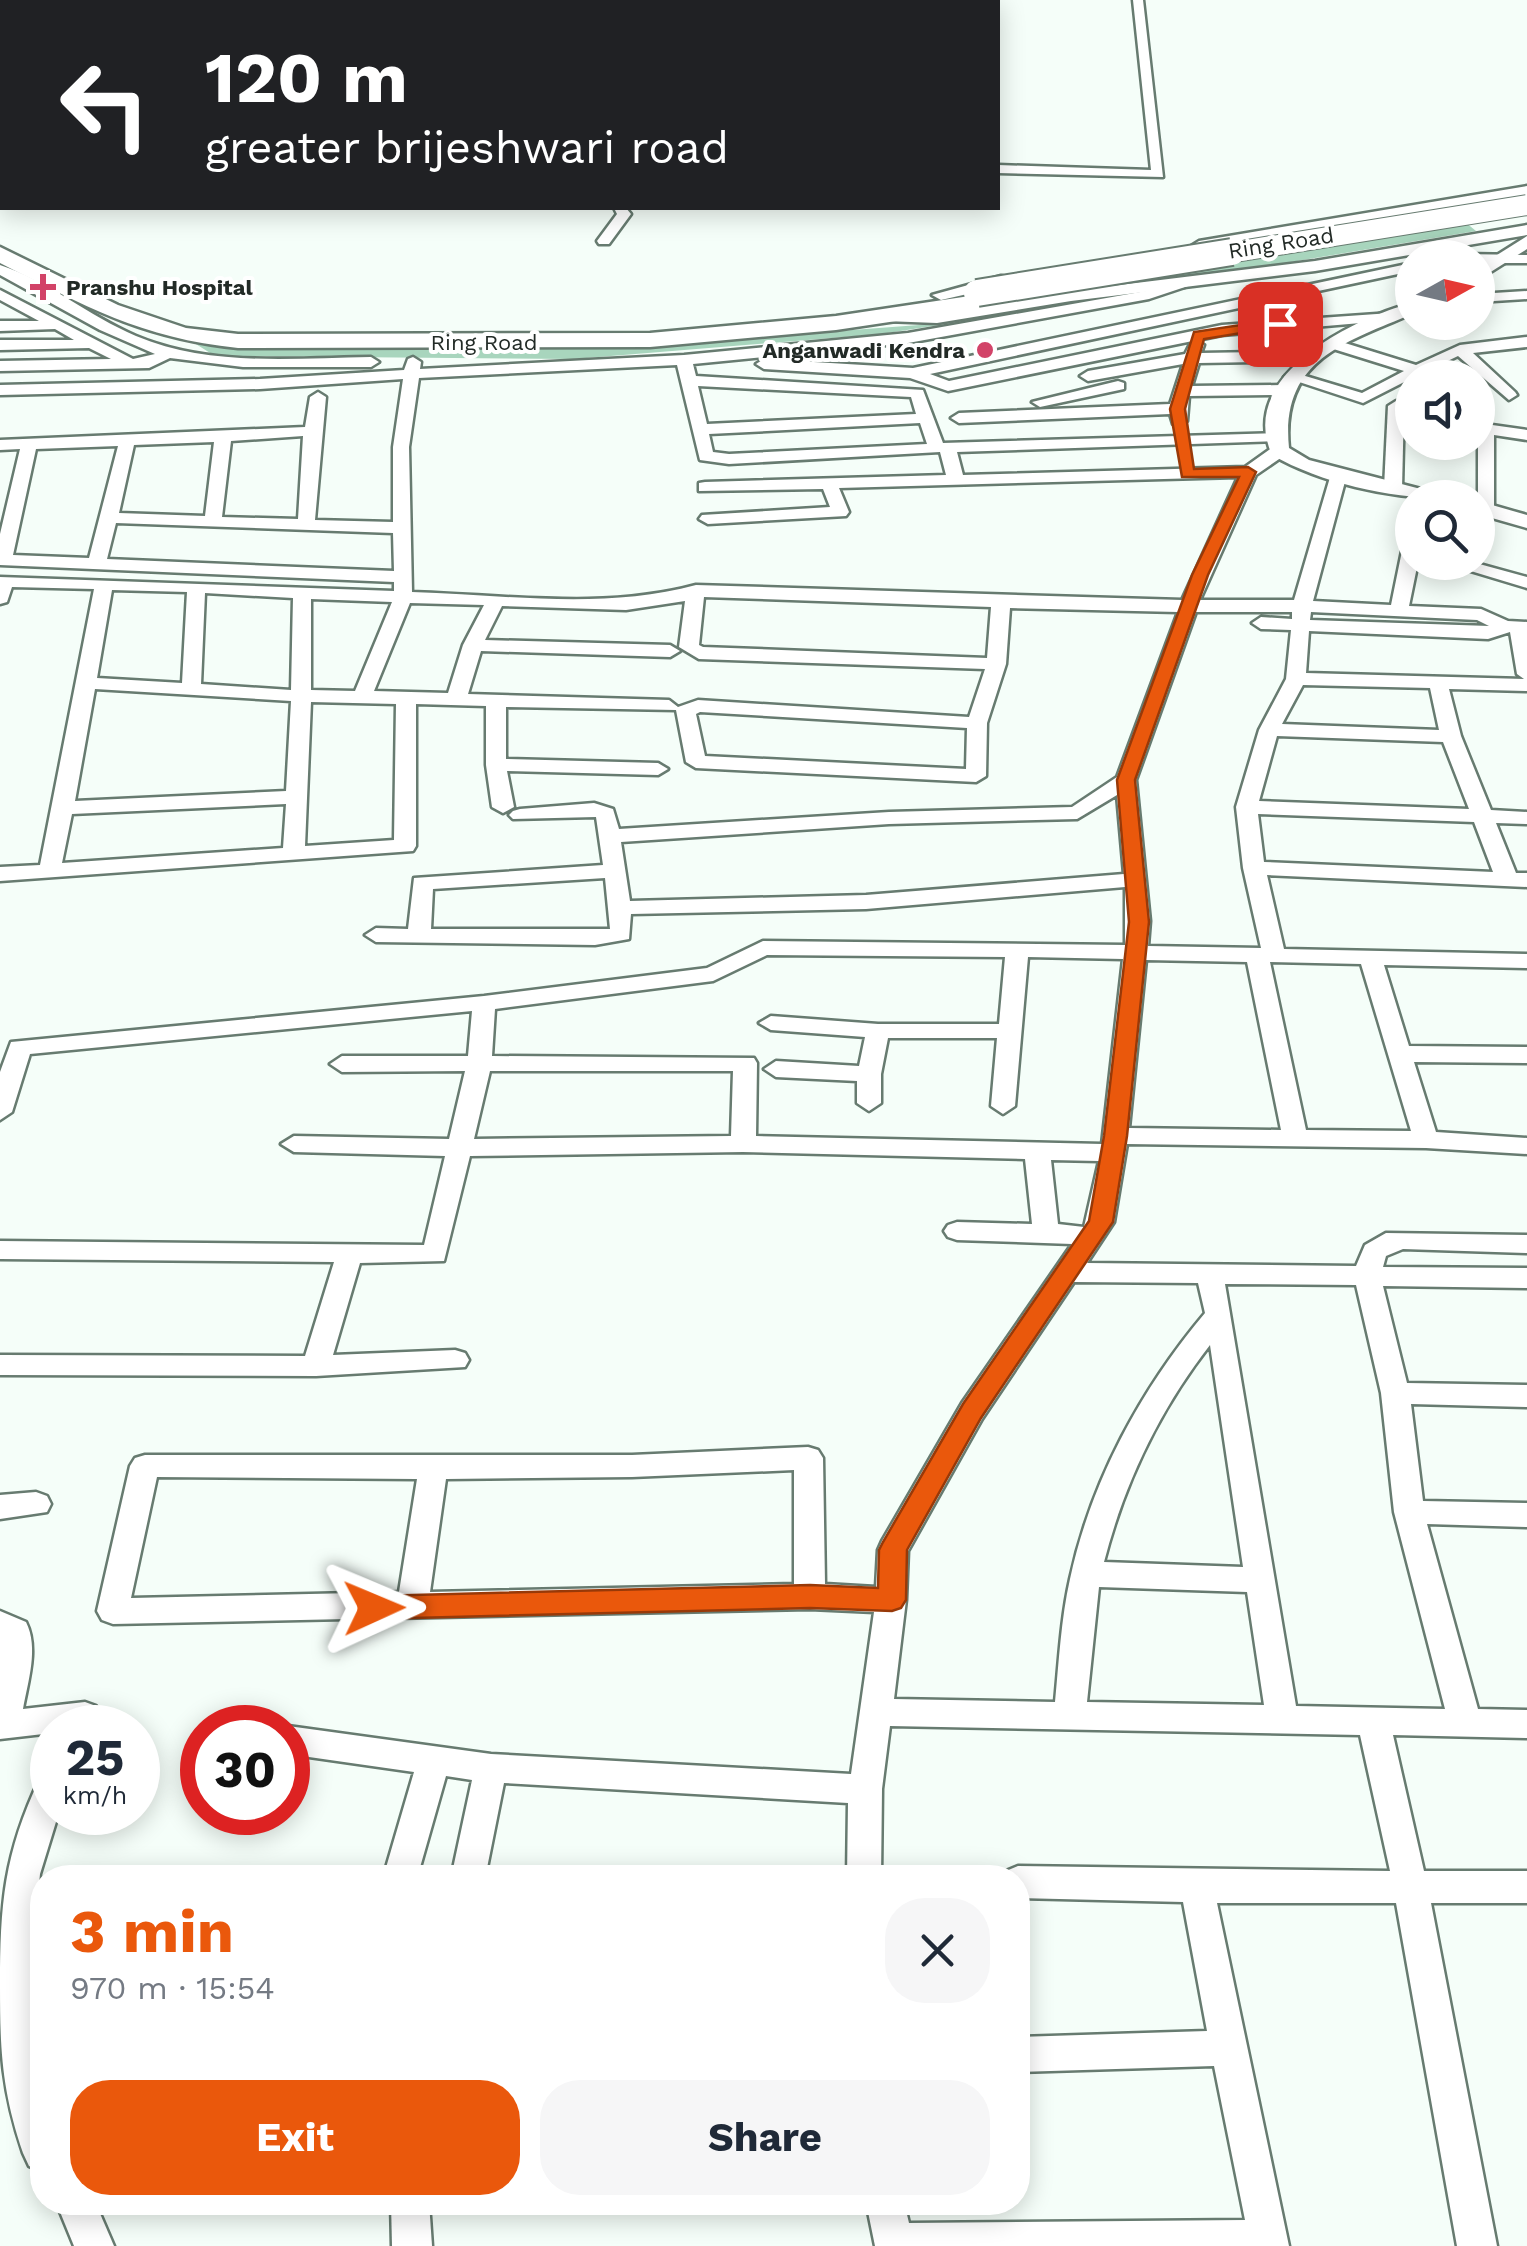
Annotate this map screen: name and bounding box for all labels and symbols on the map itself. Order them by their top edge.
street label: Ring Road [1226,222,1336,264]
north arrow [1395,240,1495,340]
marker: Pranshu Hospital [30,274,56,300]
place label: Pranshu Hospital [66,275,254,300]
pin [1238,282,1323,367]
street label: Ring Road [431,330,537,355]
place label: Anganwadi Kendra [762,338,965,363]
marker: Anganwadi Kendra [974,339,996,361]
position arrow [322,1556,426,1660]
speed limit sign: 30 [180,1705,310,1835]

